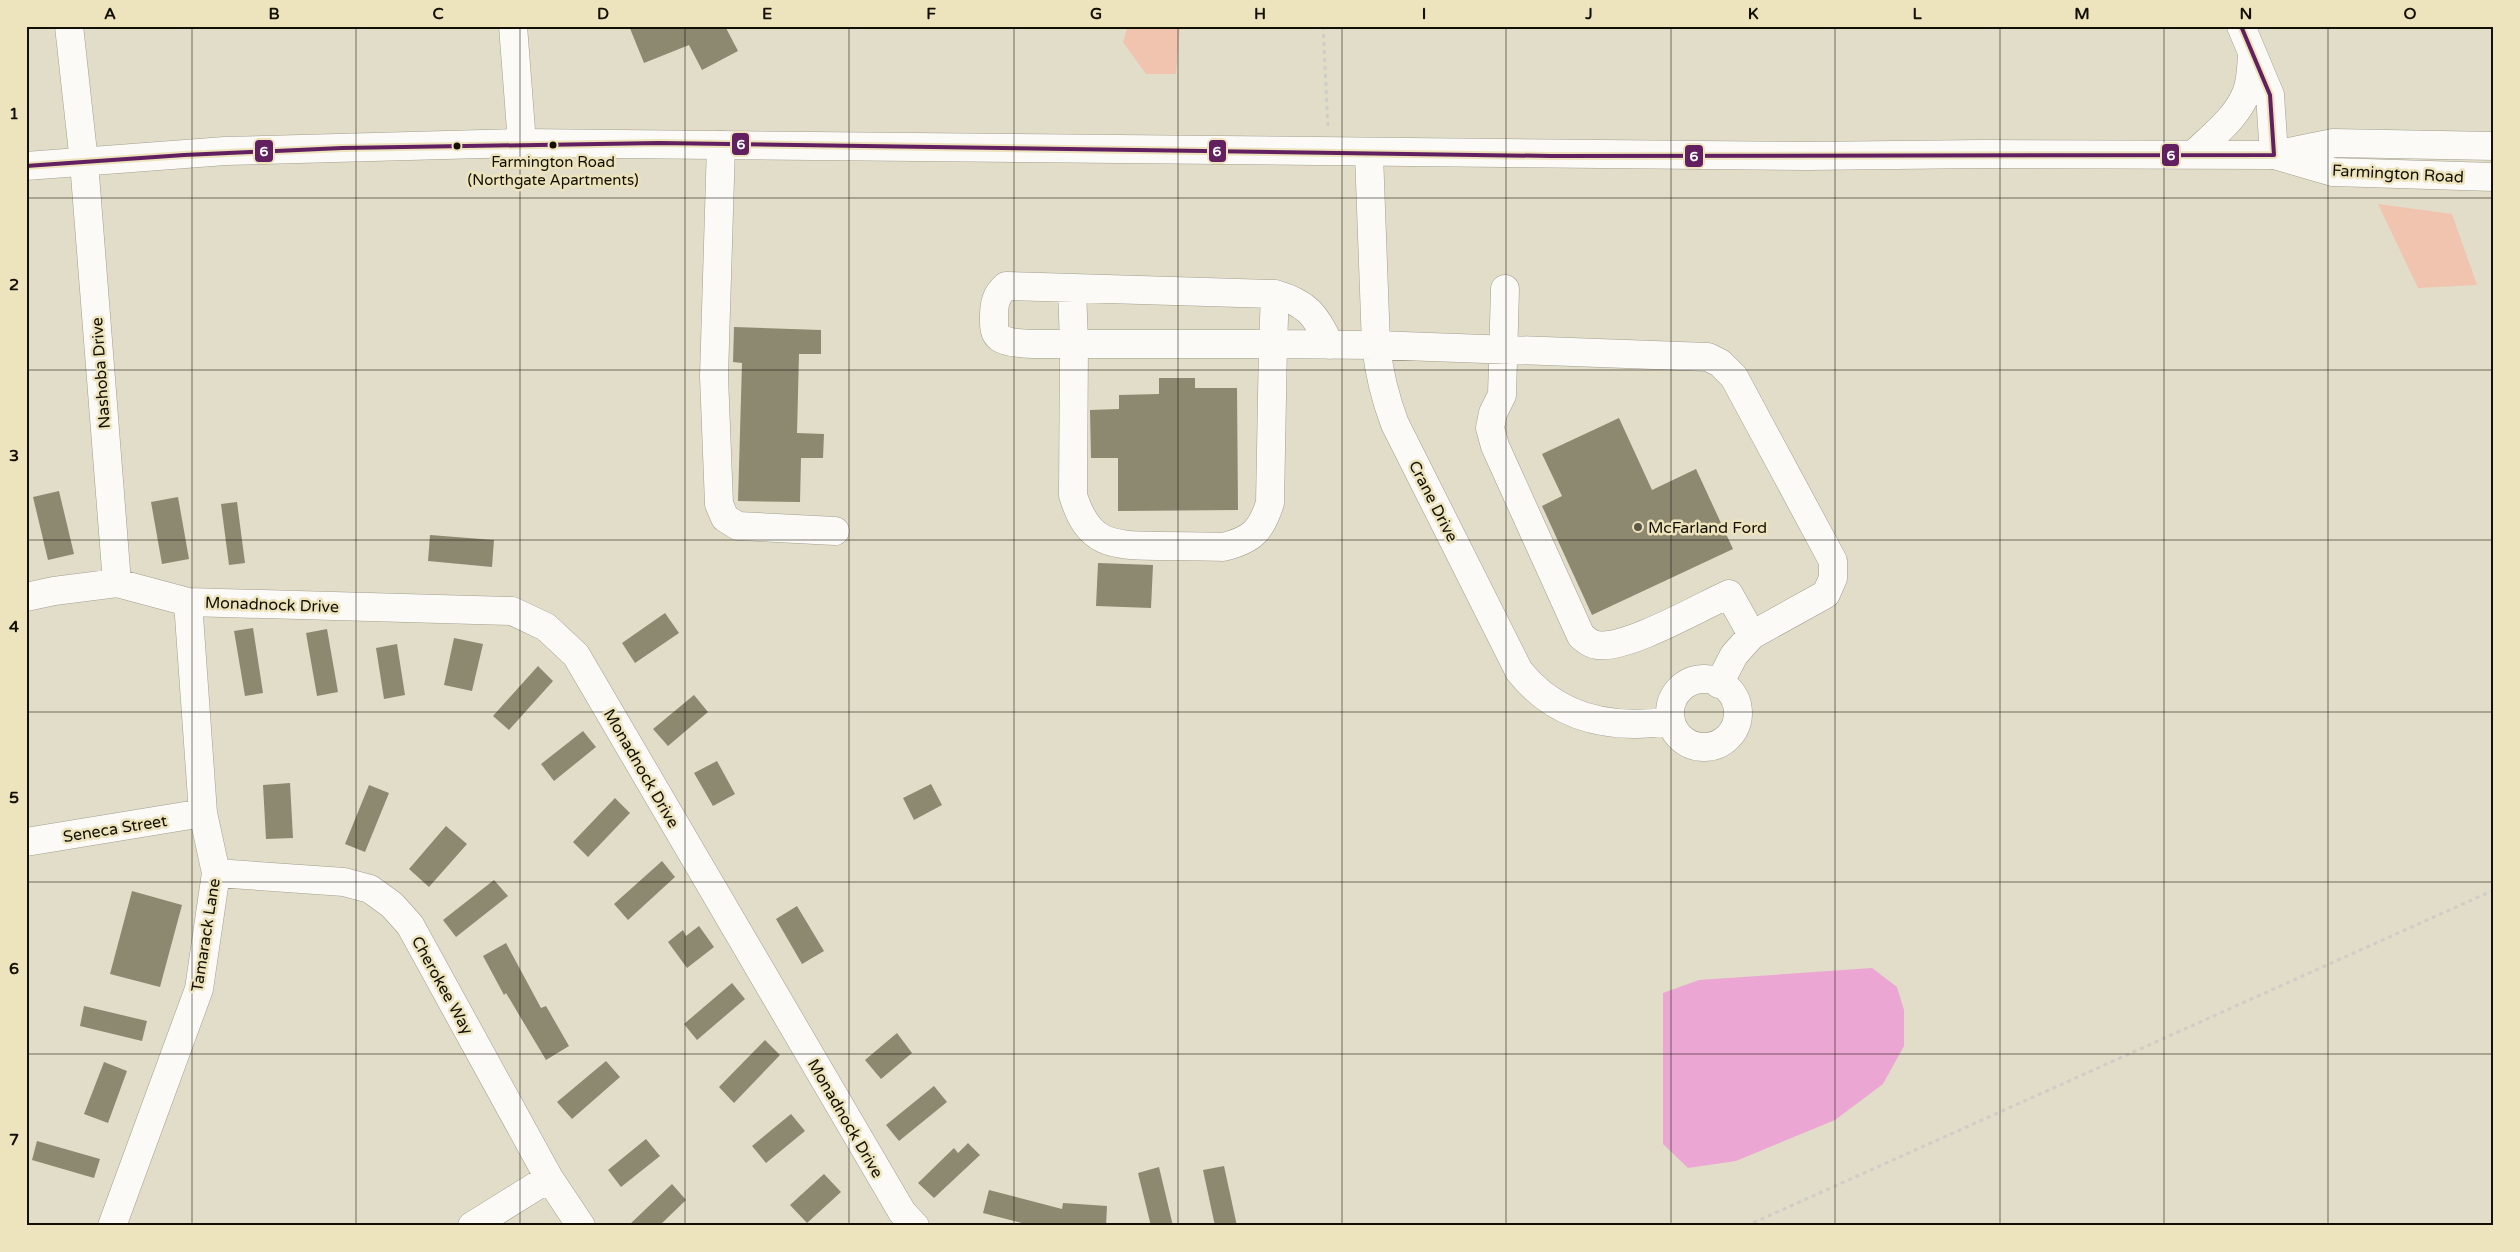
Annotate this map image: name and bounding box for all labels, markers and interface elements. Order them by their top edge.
text: A [104,4,116,24]
text: B [268,4,280,24]
text: C [432,4,444,24]
text: D [597,4,609,24]
text: E [762,4,772,24]
text: F [926,4,936,24]
text: G [1090,4,1102,24]
text: H [1254,4,1266,24]
text: I [1422,4,1426,24]
text: J [1584,4,1593,24]
text: K [1748,4,1759,24]
text: L [1912,4,1922,24]
text: M [2074,4,2090,24]
text: N [2240,4,2252,24]
text: O [2404,4,2417,24]
text: 1 [9,104,19,124]
line badge: 6 [731,132,750,156]
text: 6 [737,136,746,153]
line badge: 6 [254,139,274,163]
line badge: 6 [1208,139,1227,163]
marker: Farmington Road (Northgate Apartments) [548,140,558,150]
unlabelled marker [452,141,462,151]
text: 6 [260,143,269,160]
text: 6 [1213,143,1222,160]
line badge: 6 [2161,143,2180,167]
line badge: 6 [1684,144,1704,168]
text: 6 [2167,147,2176,164]
text: 6 [1690,148,1699,165]
place label: Farmington Road (Northgate Apartments) [467,153,639,189]
street label: Farmington Road [2332,161,2464,187]
text: 2 [9,275,19,295]
street label: Nashoba Drive [87,317,115,429]
text: 3 [9,446,19,466]
street label: Crane Drive [1404,457,1462,545]
place label: McFarland Ford [1648,518,1767,538]
marker: McFarland Ford [1632,521,1644,533]
street label: Monadnock Drive [205,593,339,617]
text: 4 [9,617,19,637]
street label: Monadnock Drive [599,705,683,832]
text: 5 [9,788,19,808]
street label: Seneca Street [62,811,169,847]
street label: Tamarack Lane [187,877,225,993]
street label: Cherokee Way [407,933,478,1039]
text: 6 [9,959,19,979]
street label: Monadnock Drive [803,1055,887,1182]
text: 7 [9,1130,19,1150]

